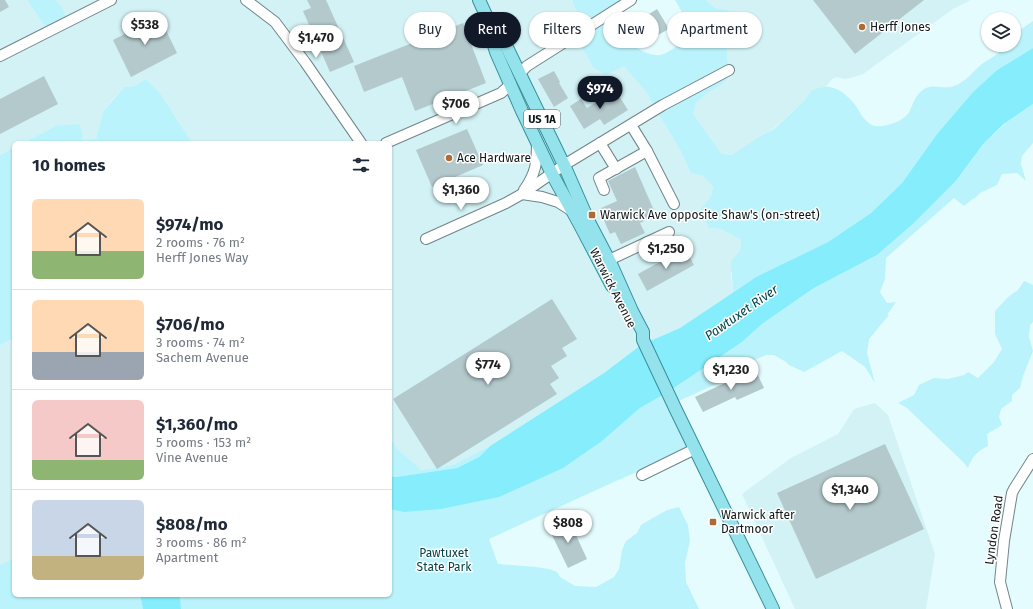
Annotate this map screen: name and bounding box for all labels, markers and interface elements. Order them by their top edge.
pin: $538 [121,12,169,46]
chip: Buy [404,12,456,48]
chip: Rent [464,12,521,48]
chip: Filters [529,12,595,48]
chip: New [603,12,659,48]
chip: Apartment [667,12,762,48]
map controls [981,12,1021,52]
button: layers [981,12,1021,52]
text: $538 [131,17,159,32]
place label: Herff Jones [870,20,931,34]
marker: Herff Jones [857,22,867,32]
pin: $1,470 [283,25,349,59]
text: $1,470 [298,30,334,45]
pin: $974 [576,76,624,110]
text: $974 [587,81,613,96]
pin: $706 [432,91,480,125]
text: $706 [442,96,470,111]
road number: US 1A [524,110,560,128]
place label: Ace Hardware [457,151,531,165]
marker: Ace Hardware [444,153,454,163]
icon: filters [350,154,372,176]
text: 10 homes [32,155,106,176]
pin: $1,360 [428,177,494,211]
text: $1,360 [442,182,480,197]
place label: Warwick Ave opposite Shaw's (on-street) [600,208,820,222]
marker: Warwick Ave opposite Shaw's (on-street) [587,210,597,220]
text: $974/mo [156,214,224,235]
icon: home [64,215,112,263]
text: 2 rooms · 76 m² [156,235,245,250]
pin: $1,250 [633,236,699,270]
text: $1,250 [647,241,685,256]
street label: Warwick Avenue [587,246,639,330]
text: Herff Jones Way [156,250,249,265]
water label: Pawtuxet River [702,281,782,343]
text: $706/mo [156,314,225,335]
icon: home [64,316,112,364]
text: 3 rooms · 74 m² [156,335,245,350]
text: Sachem Avenue [156,350,249,365]
pin: $774 [464,352,512,386]
text: $774 [475,357,501,372]
pin: $1,230 [698,357,764,391]
text: $1,230 [713,362,749,377]
text: $1,360/mo [156,414,238,435]
icon: home [64,416,112,464]
text: 5 rooms · 153 m² [156,435,251,450]
text: Vine Avenue [156,450,228,465]
pin: $1,340 [817,477,883,511]
text: $1,340 [831,482,869,497]
street label: Lyndon Road [982,494,1006,566]
place label: Warwick after Dartmoor [721,508,795,536]
pin: $808 [544,510,592,544]
text: $808/mo [156,514,228,535]
text: $808 [553,515,583,530]
icon: home [64,516,112,564]
marker: Warwick after Dartmoor [708,517,718,527]
text: 3 rooms · 86 m² [156,535,247,550]
park label: Pawtuxet State Park [417,546,472,574]
text: Apartment [156,550,218,565]

